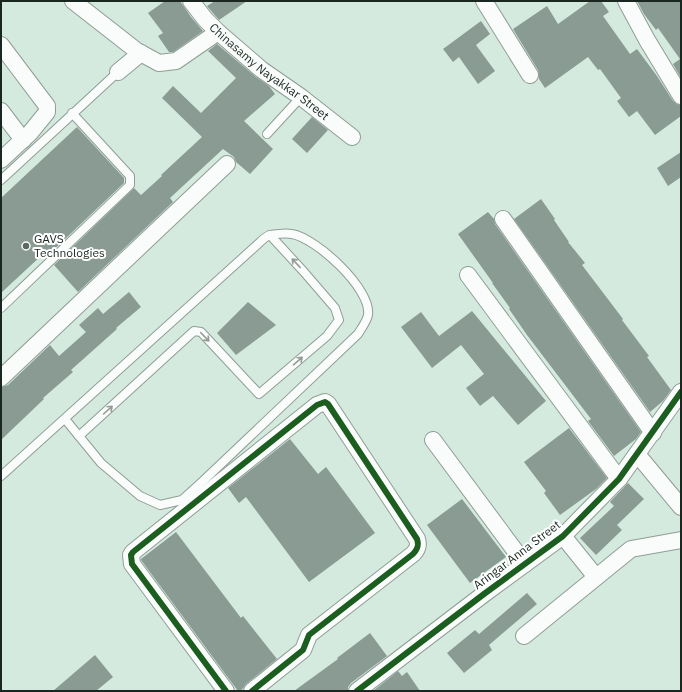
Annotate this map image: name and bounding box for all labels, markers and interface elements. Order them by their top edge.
street label: Chinasamy Nayakkar Street [206,20,332,123]
place label: GAVS Technologies [34,231,105,260]
marker: GAVS Technologies [21,241,31,251]
one-way arrow [292,258,301,268]
one-way arrow [200,332,210,342]
one-way arrow [293,356,303,365]
one-way arrow [103,405,113,414]
street label: Aringar Anna Street [470,517,563,592]

